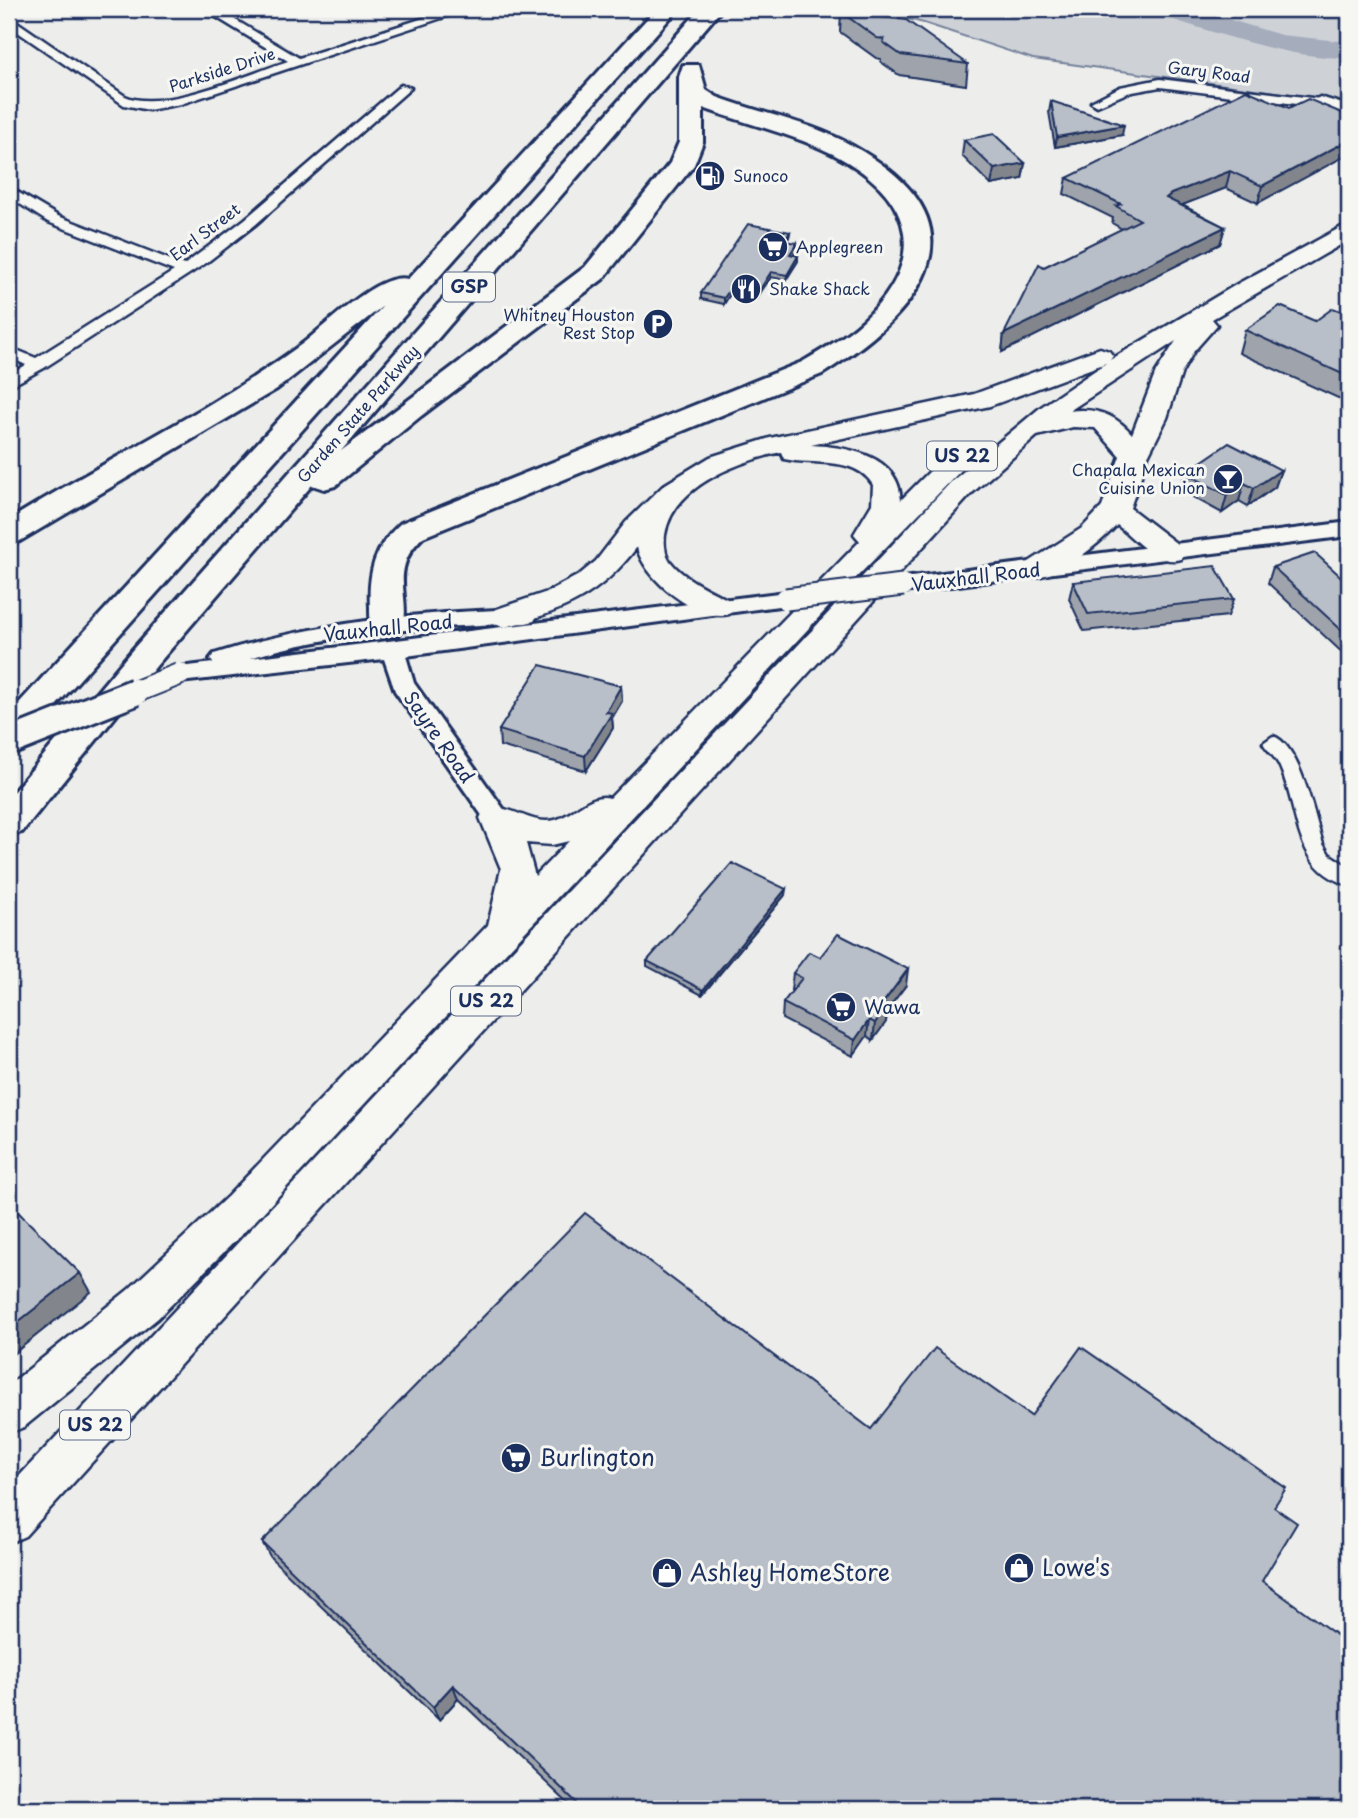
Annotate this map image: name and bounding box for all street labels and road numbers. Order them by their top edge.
street label: Parkside Drive [166,41,278,98]
street label: Gary Road [1166,54,1252,88]
street label: Earl Street [164,196,245,266]
road number: GSP [443,272,495,302]
street label: Garden State Parkway [291,339,424,488]
road number: US 22 [927,442,997,470]
street label: Vauxhall Road [910,554,1042,598]
street label: Vauxhall Road [322,606,454,648]
street label: Sayre Road [398,685,482,788]
road number: US 22 [451,986,521,1016]
road number: US 22 [60,1410,130,1440]

